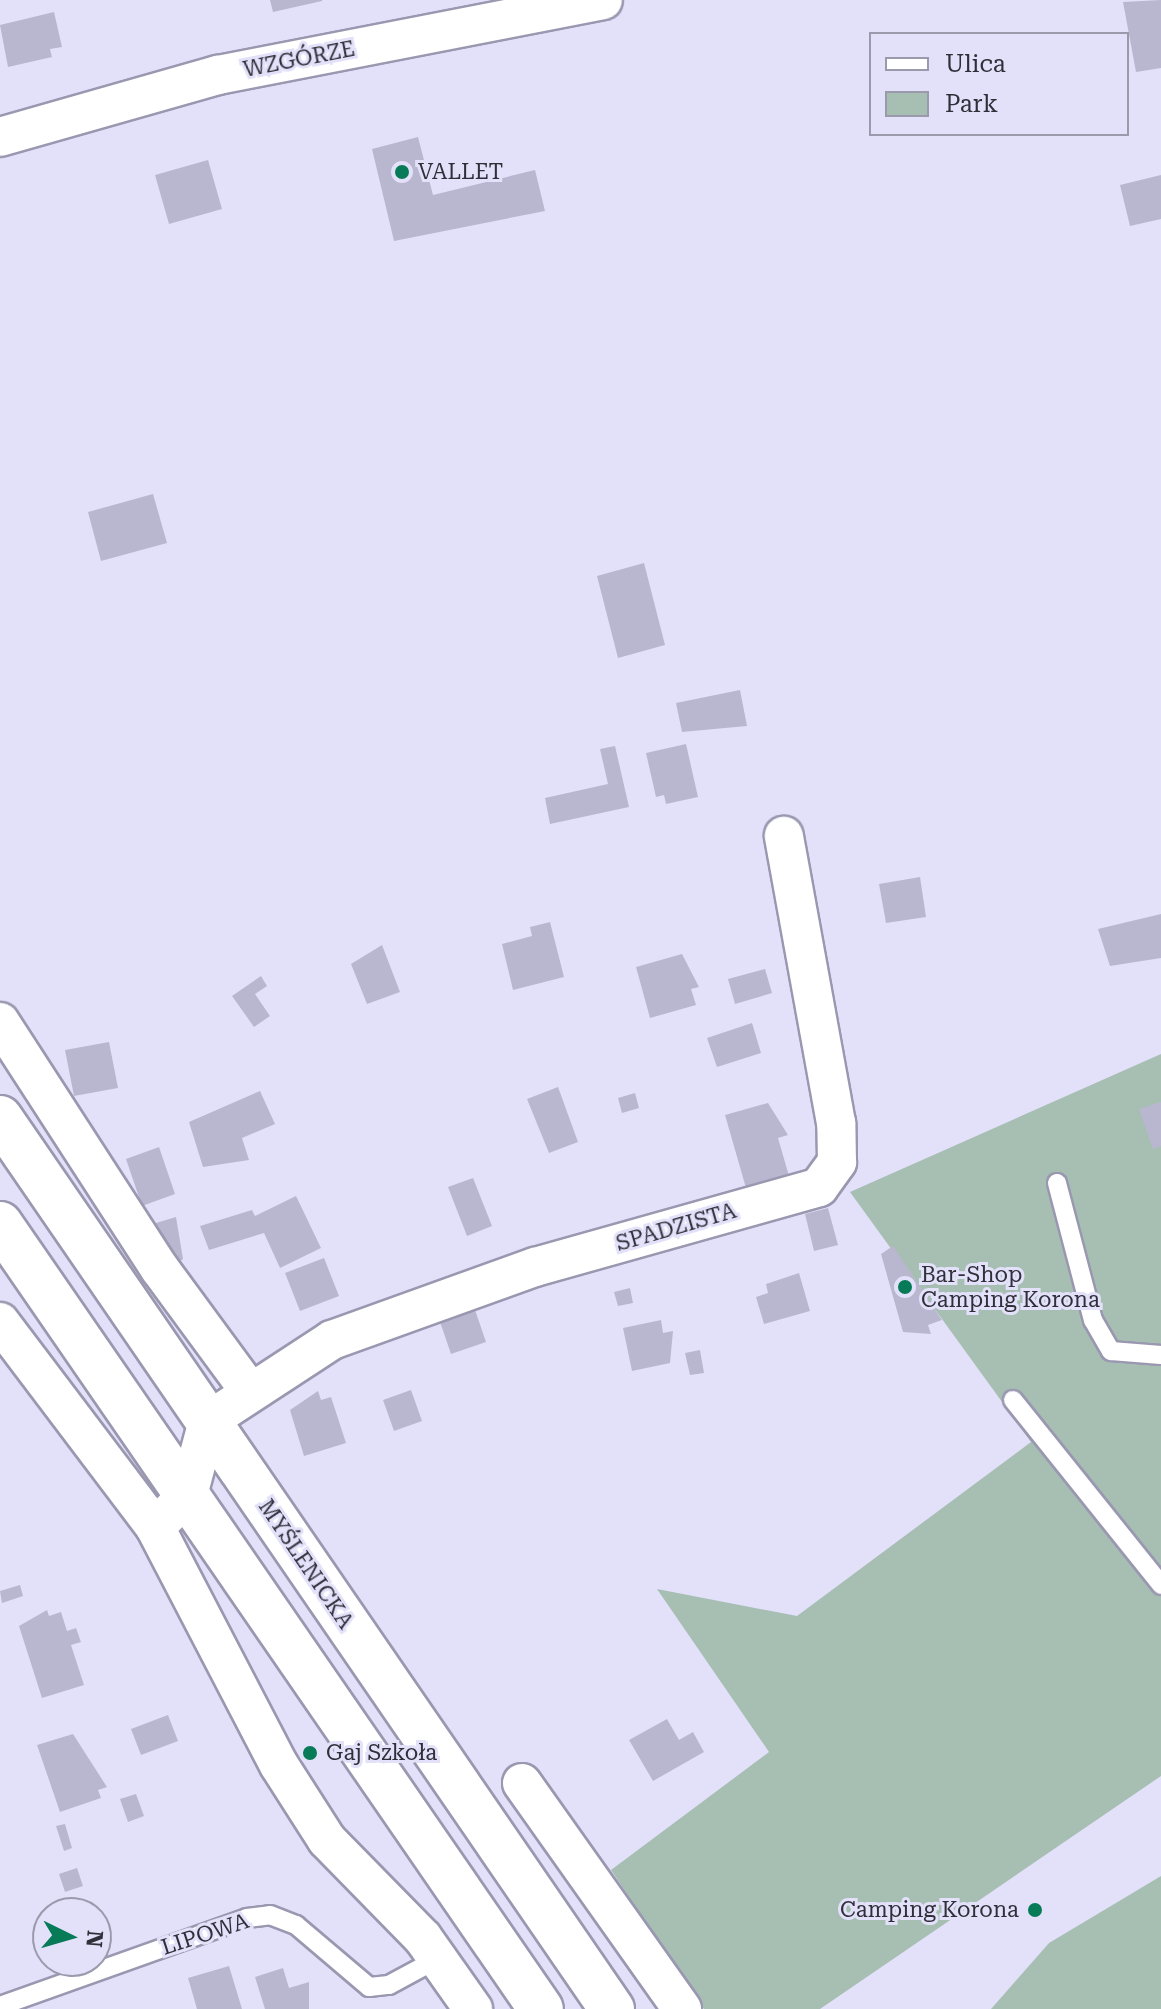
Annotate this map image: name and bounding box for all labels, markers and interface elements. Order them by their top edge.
legend [869,32,1129,136]
street label: WZGÓRZE [241,35,357,83]
text: Ulica [945,50,1006,78]
text: Park [945,90,998,118]
place label: VALLET [418,159,503,185]
marker: VALLET [393,163,411,181]
street label: SPADZISTA [613,1197,739,1257]
place label: Bar-Shop Camping Korona [921,1261,1100,1312]
marker: Bar-Shop Camping Korona [896,1278,914,1296]
street label: MYŚLENICKA [253,1494,359,1634]
place label: Gaj Szkoła [326,1740,437,1766]
marker: Gaj Szkoła [301,1744,319,1762]
north arrow [32,1897,112,1977]
place label: Camping Korona [840,1897,1019,1923]
marker: Camping Korona [1026,1901,1044,1919]
street label: LIPOWA [158,1907,252,1961]
text: N [81,1929,108,1948]

